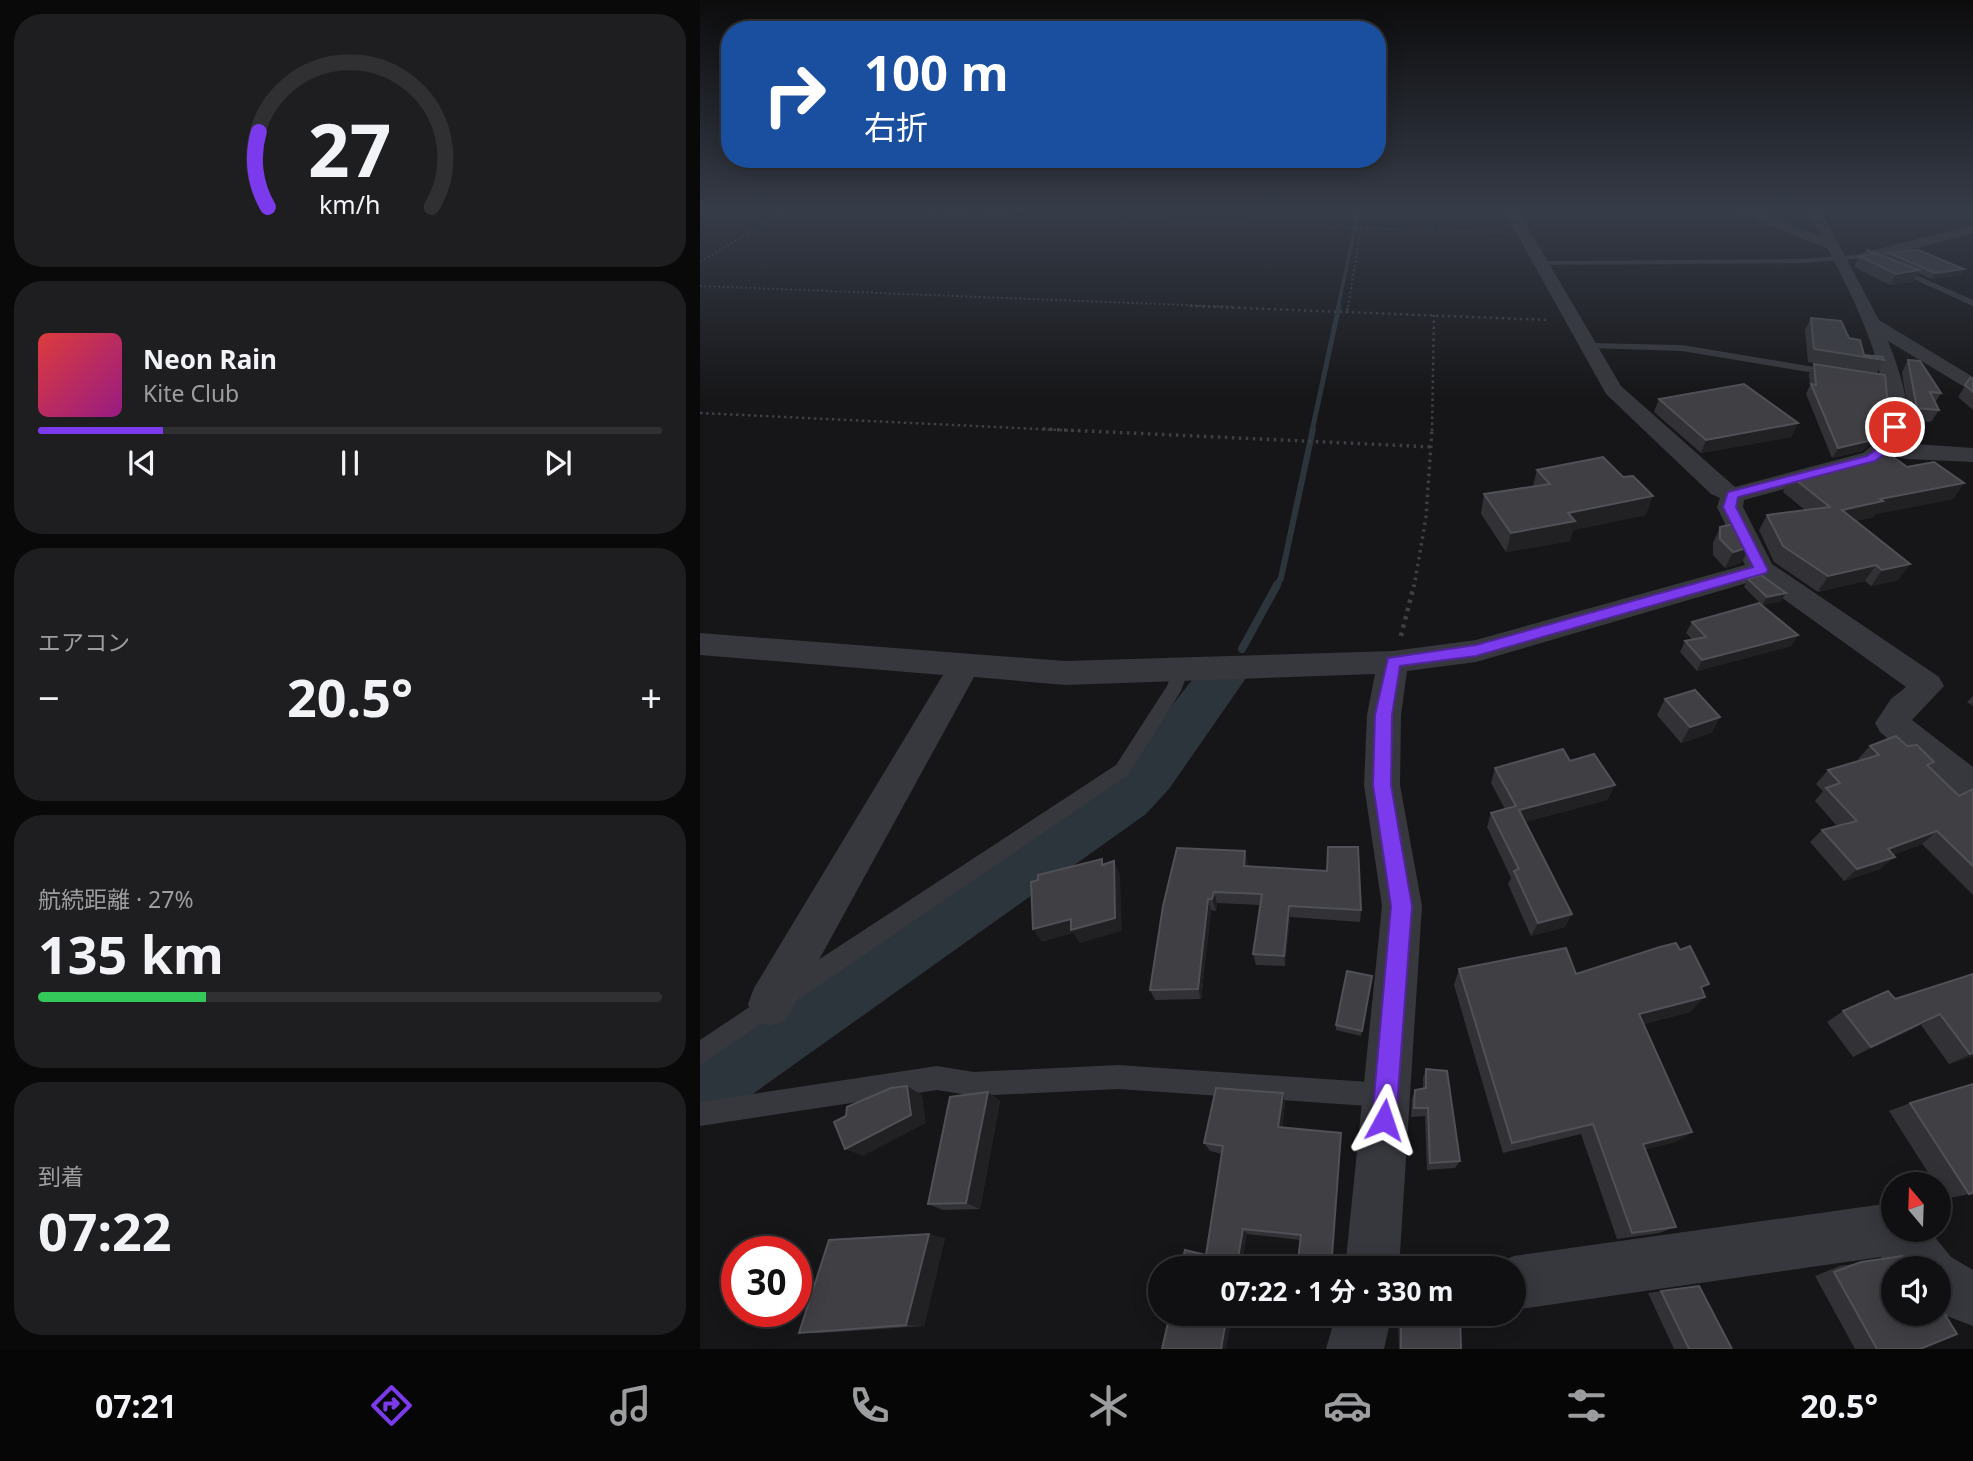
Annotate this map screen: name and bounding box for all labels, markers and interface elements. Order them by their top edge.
text: 100 m [864,39,1009,105]
icon: right [749,49,840,140]
text: 27 [308,99,392,198]
text: 右折 [864,105,928,148]
text: km/h [319,186,381,220]
text: Neon Rain [143,341,277,377]
text: Kite Club [143,377,239,409]
pin [1865,397,1925,457]
icon: arrive [1876,408,1914,446]
icon: previous [123,444,161,482]
icon: pause [331,444,369,482]
icon: next [539,444,577,482]
text: エアコン [38,626,130,658]
text: 20.5° [287,661,413,732]
text: − [38,671,60,723]
text: + [640,671,662,723]
text: 航続距離 · 27% [38,883,194,915]
text: 135 km [38,918,224,989]
position arrow [1347,1083,1421,1157]
text: 到着 [38,1160,84,1192]
north arrow [1881,1172,1951,1242]
map controls [1881,1172,1951,1326]
text: 07:22 [38,1195,172,1266]
speed limit sign: 30 [721,1236,812,1327]
button: sound [1881,1256,1951,1326]
text: 07:22 · 1 分 · 330 m [1221,1273,1453,1309]
icon: directions [367,1381,416,1430]
icon: music [606,1381,655,1430]
icon: phone [845,1381,894,1430]
icon: climate [1084,1381,1133,1430]
icon: car [1323,1381,1372,1430]
icon: filters [1562,1381,1611,1430]
text: 07:21 [95,1384,177,1427]
text: 20.5° [1801,1384,1878,1427]

